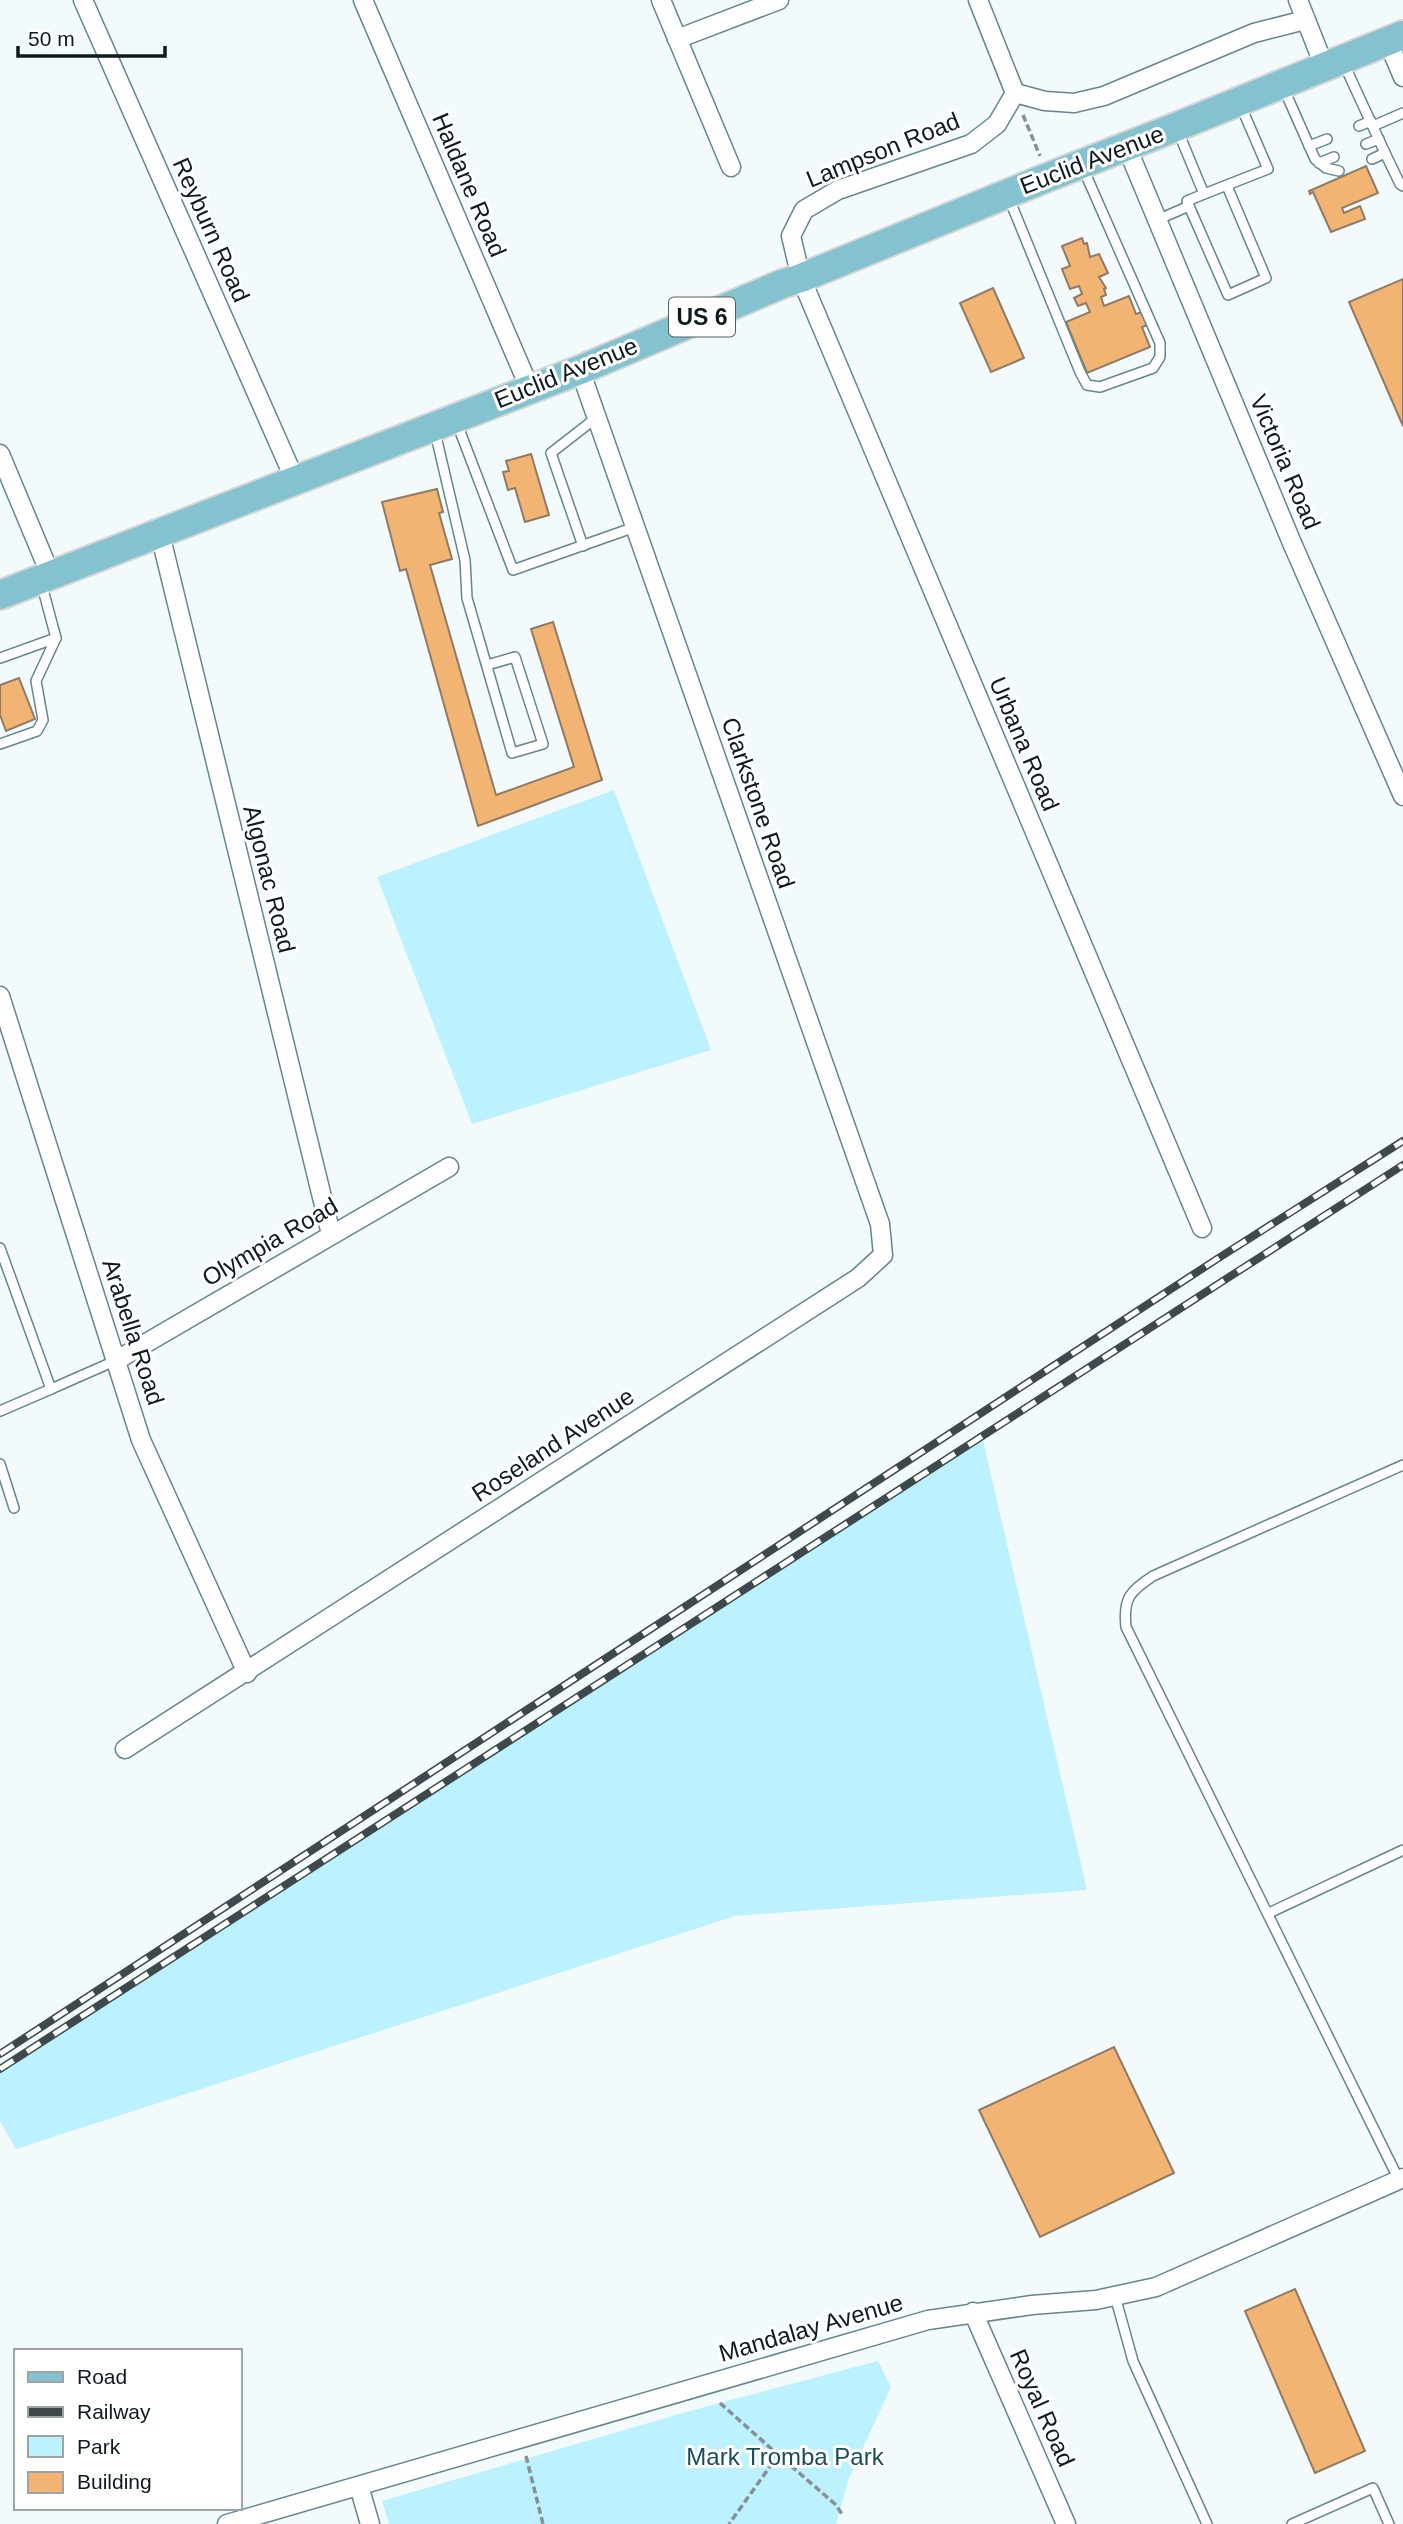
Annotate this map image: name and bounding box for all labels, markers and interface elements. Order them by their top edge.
scale bar [18,14,164,58]
text: 50 m [28,27,75,50]
street label: Lampson Road [802,107,963,193]
street label: Haldane Road [427,109,512,261]
street label: Euclid Avenue [1016,120,1167,199]
street label: Reyburn Road [168,154,255,306]
road number: US 6 [669,298,735,336]
street label: Euclid Avenue [490,332,641,413]
street label: Victoria Road [1245,390,1326,533]
street label: Urbana Road [984,673,1065,815]
street label: Clarkstone Road [717,714,800,892]
street label: Algonac Road [238,802,301,955]
street label: Olympia Road [197,1192,342,1291]
street label: Arabella Road [97,1255,170,1408]
street label: Roseland Avenue [467,1382,639,1507]
street label: Mandalay Avenue [716,2288,906,2367]
street label: Royal Road [1005,2345,1080,2471]
legend [14,2349,242,2510]
text: Road [77,2365,127,2388]
text: Railway [77,2400,151,2423]
text: Park [77,2435,121,2458]
park label: Mark Tromba Park [686,2443,885,2470]
text: Building [77,2470,152,2493]

